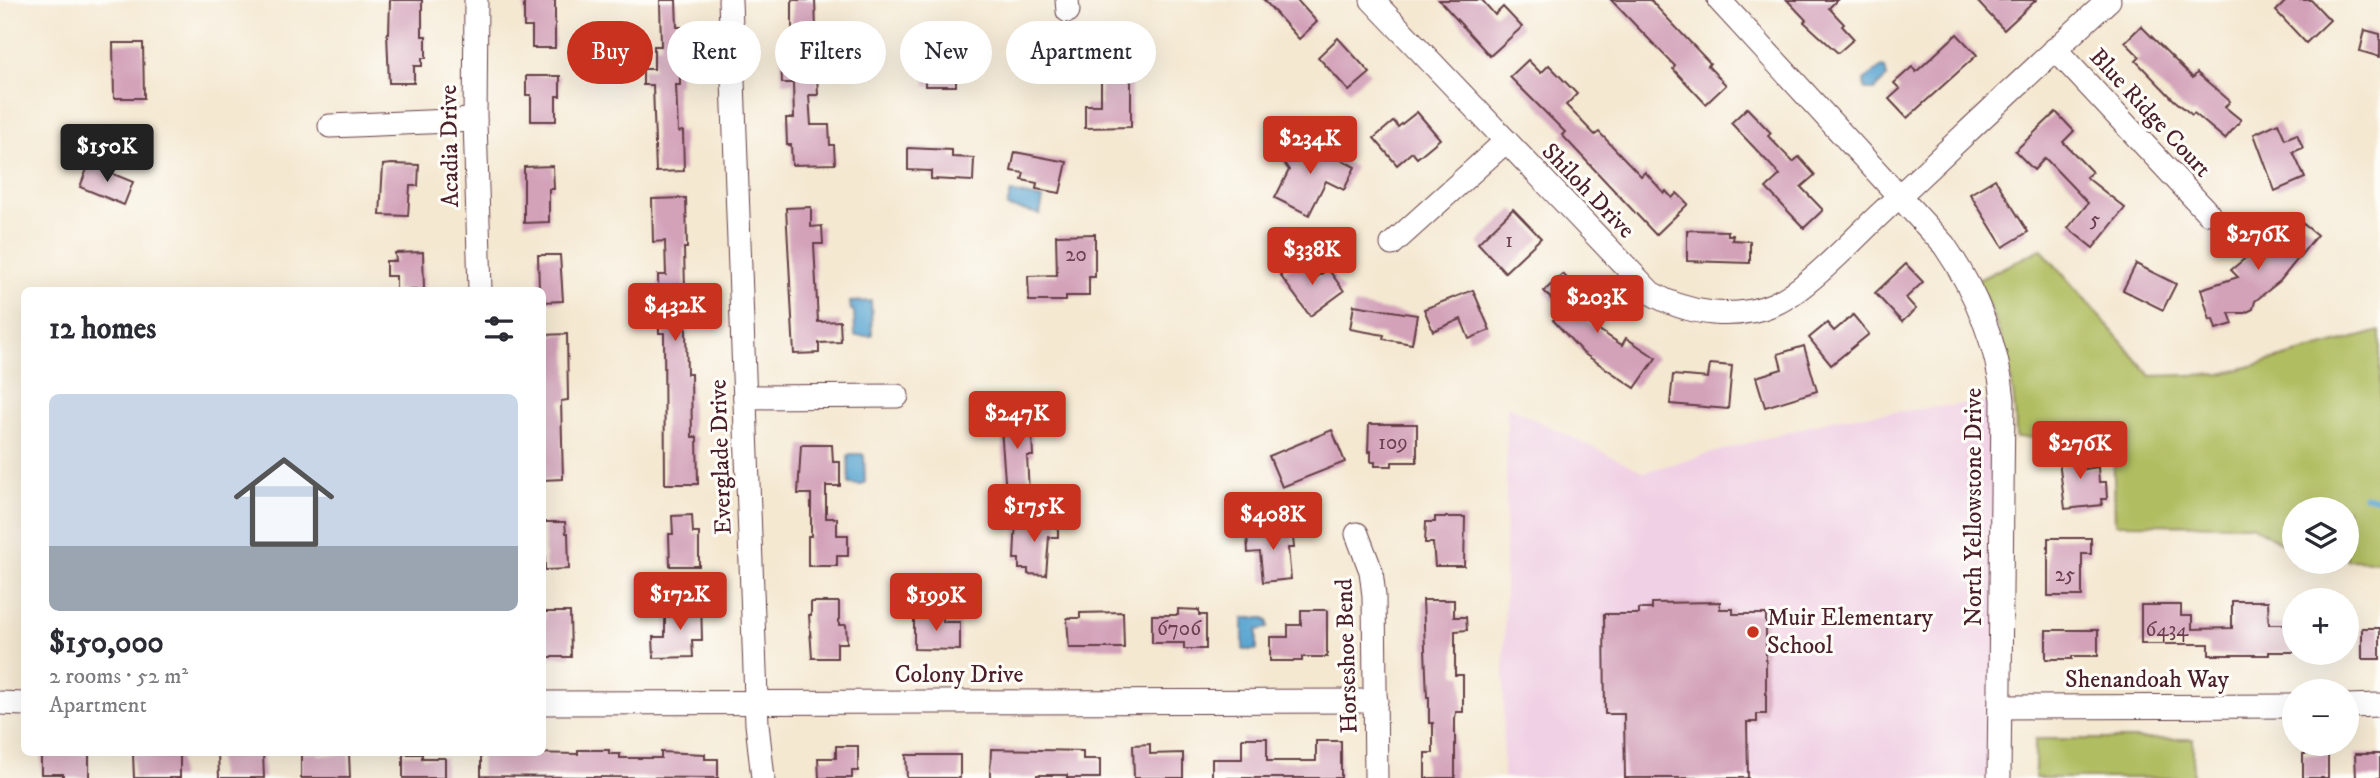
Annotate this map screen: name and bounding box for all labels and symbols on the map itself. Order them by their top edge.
street label: Blue Ridge Court [2083,42,2218,184]
street label: Acadia Drive [434,84,466,208]
pin: $234K [1261,116,1359,176]
pin: $150K [58,124,156,184]
street label: Shiloh Drive [1535,137,1641,245]
house number: 5 [2090,207,2100,233]
pin: $276K [2209,212,2307,272]
pin: $338K [1263,228,1361,287]
house number: 1 [1505,228,1513,254]
house number: 20 [1065,242,1087,268]
pin: $203K [1548,276,1646,335]
pin: $432K [626,284,724,343]
street label: Everglade Drive [703,379,739,535]
street label: North Yellowstone Drive [1959,388,1989,626]
pin: $247K [968,392,1066,451]
pin: $276K [2031,421,2129,481]
house number: 109 [1378,430,1408,456]
pin: $175K [985,484,1083,544]
pin: $408K [1224,492,1322,552]
house number: 25 [2055,562,2075,588]
pin: $172K [631,572,729,632]
pin: $199K [887,574,985,633]
street label: Horseshoe Bend [1329,578,1365,734]
place label: Muir Elementary School [1767,603,1934,661]
house number: 6706 [1157,616,1202,642]
house number: 6434 [2146,617,2189,643]
marker: Muir Elementary School [1745,624,1761,640]
street label: Colony Drive [895,660,1023,690]
street label: Shenandoah Way [2065,665,2230,695]

